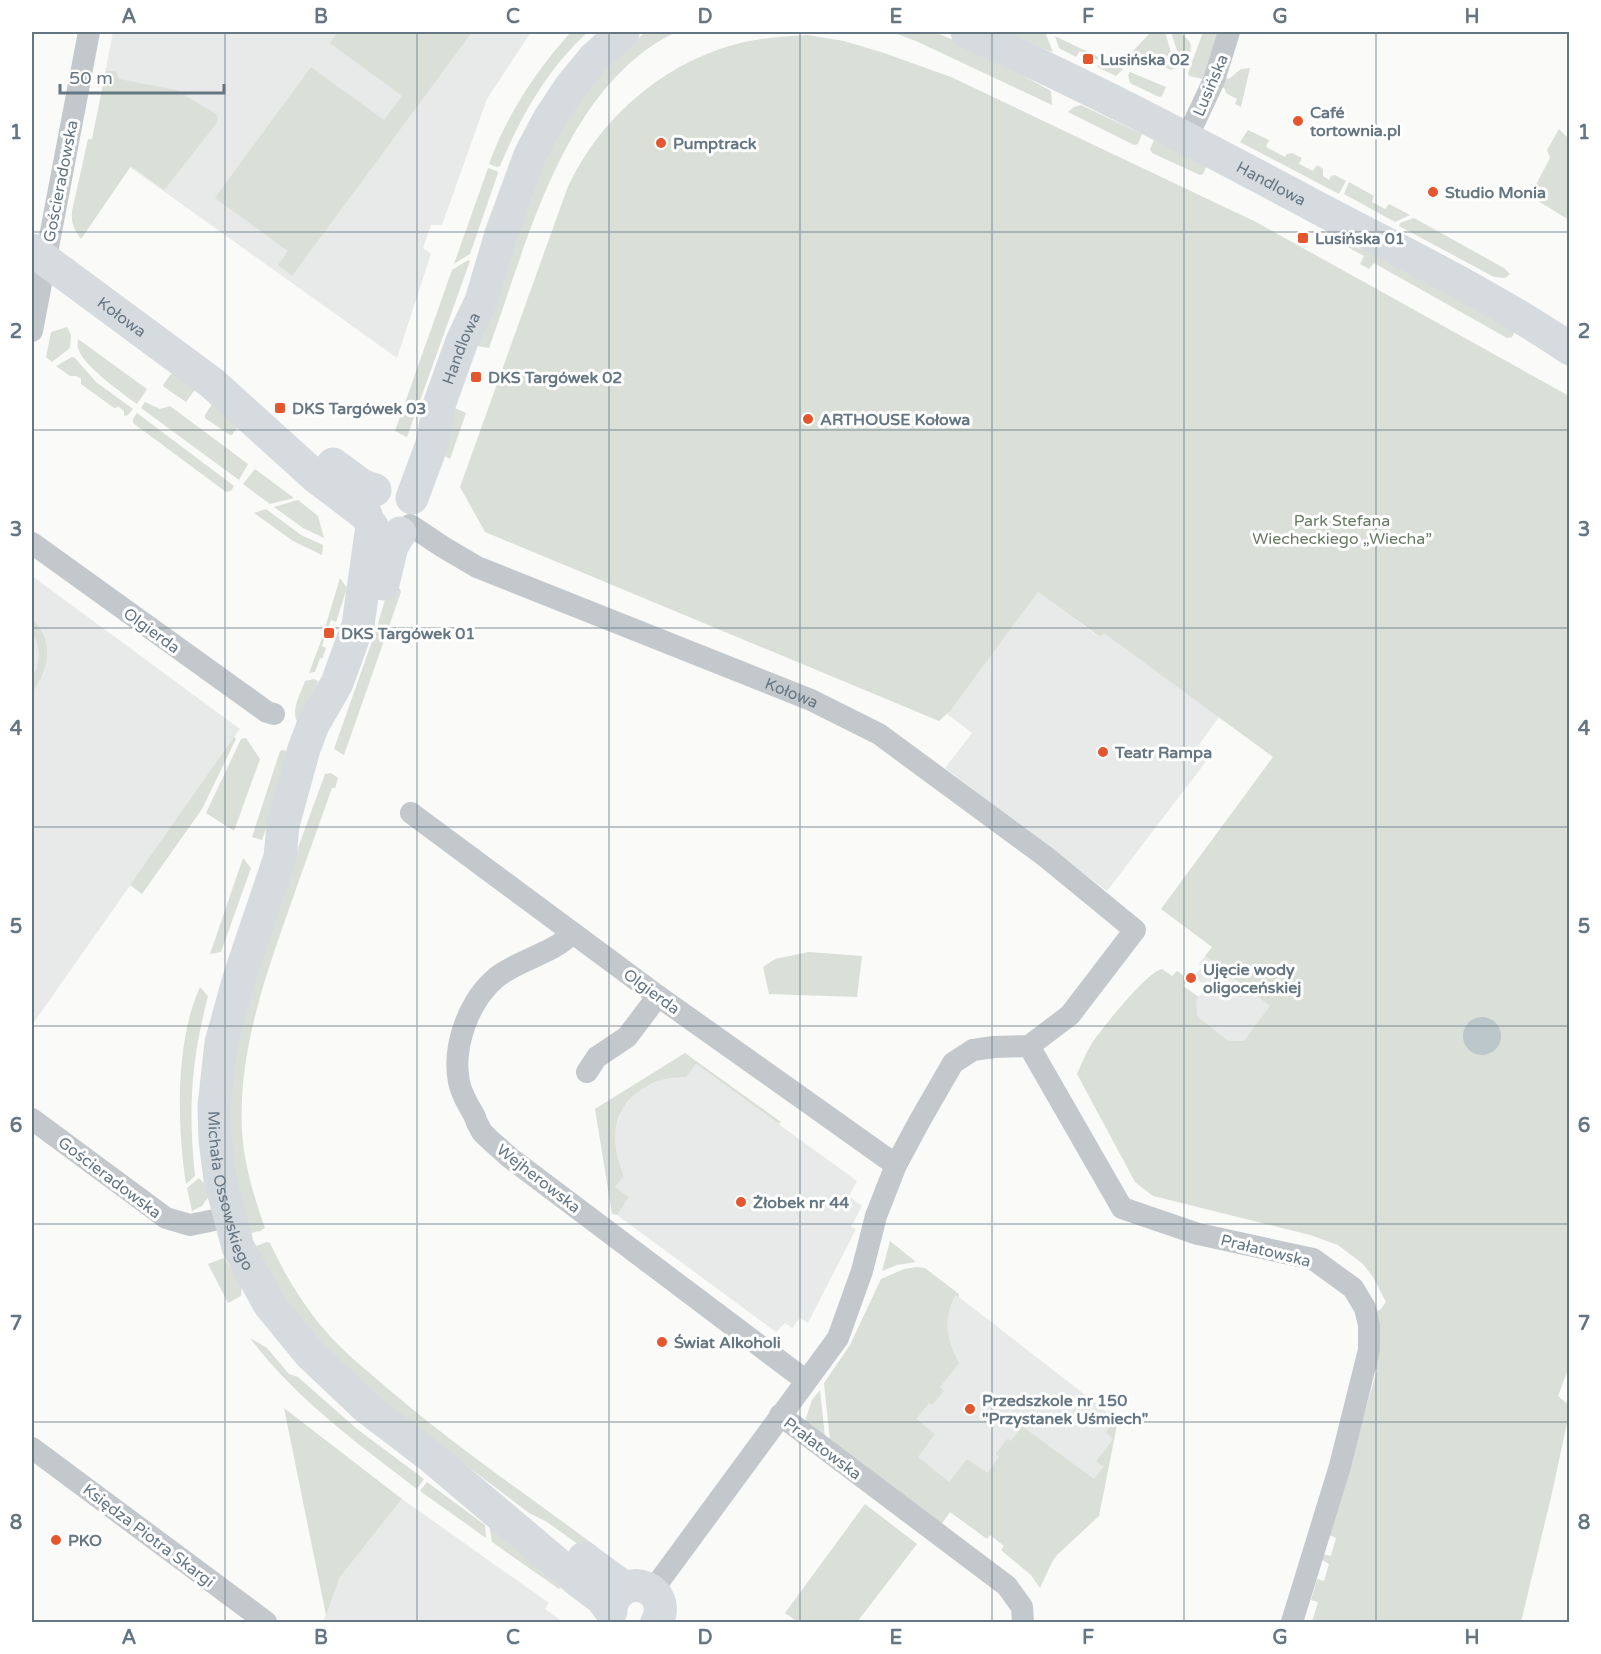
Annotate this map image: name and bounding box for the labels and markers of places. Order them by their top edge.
place label: Lusińska 02 [1100,50,1190,70]
marker: Lusińska 02 [1081,52,1095,66]
place label: Café tortownia.pl [1309,103,1401,141]
marker: Café tortownia.pl [1291,114,1305,128]
place label: Pumptrack [673,134,757,154]
marker: Pumptrack [654,136,668,150]
place label: Studio Monia [1445,183,1546,203]
marker: Studio Monia [1426,185,1440,199]
place label: Lusińska 01 [1315,229,1405,249]
marker: Lusińska 01 [1296,231,1310,245]
place label: DKS Targówek 02 [488,368,622,388]
marker: DKS Targówek 02 [469,370,483,384]
place label: DKS Targówek 03 [292,399,426,419]
marker: DKS Targówek 03 [273,401,287,415]
place label: ARTHOUSE Kołowa [820,410,970,430]
marker: ARTHOUSE Kołowa [801,412,815,426]
place label: DKS Targówek 01 [341,624,475,644]
marker: DKS Targówek 01 [322,626,336,640]
place label: Teatr Rampa [1114,743,1212,763]
marker: Teatr Rampa [1096,745,1110,759]
place label: Ujęcie wody oligoceńskiej [1203,960,1301,998]
marker: Ujęcie wody oligoceńskiej [1184,971,1198,985]
place label: Żłobek nr 44 [753,1193,849,1213]
marker: Żłobek nr 44 [734,1195,748,1209]
place label: Świat Alkoholi [674,1333,781,1353]
marker: Świat Alkoholi [655,1335,669,1349]
place label: Przedszkole nr 150 "Przystanek Uśmiech" [982,1391,1148,1429]
marker: Przedszkole nr 150 "Przystanek Uśmiech" [963,1402,977,1416]
place label: PKO [68,1531,102,1551]
marker: PKO [49,1533,63,1547]

